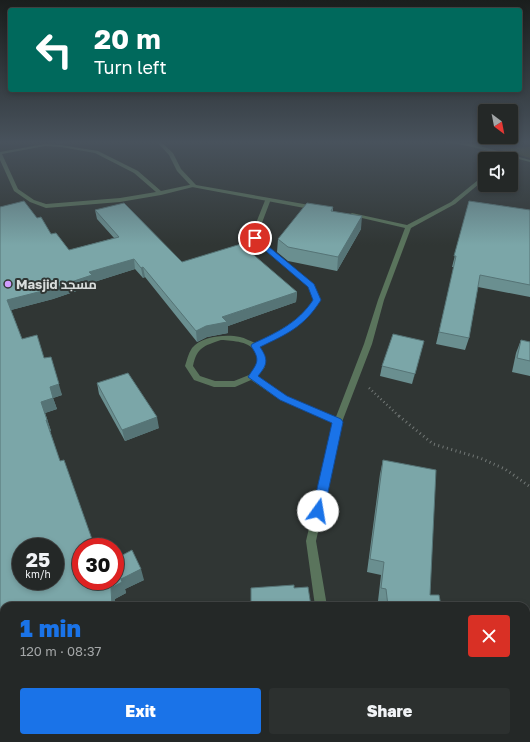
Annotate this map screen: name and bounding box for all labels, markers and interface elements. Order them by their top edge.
text: 20 m [94,22,161,55]
icon: left [28,24,80,76]
text: Turn left [94,56,167,78]
north arrow [478,104,518,144]
map controls [478,104,518,192]
button: sound [478,152,518,192]
pin [238,221,272,255]
icon: arrive [244,227,266,249]
place label: Masjid مسجد [16,276,97,292]
marker: Masjid مسجد [3,279,13,289]
position arrow [297,490,339,532]
speed limit sign: 30 [72,538,124,590]
text: 25 [26,547,50,571]
text: km/h [25,568,51,580]
text: 1 min [20,613,81,642]
button: close [468,615,510,657]
text: 120 m · 08:37 [20,643,101,659]
button: Exit [20,688,261,734]
button: Share [269,688,510,734]

